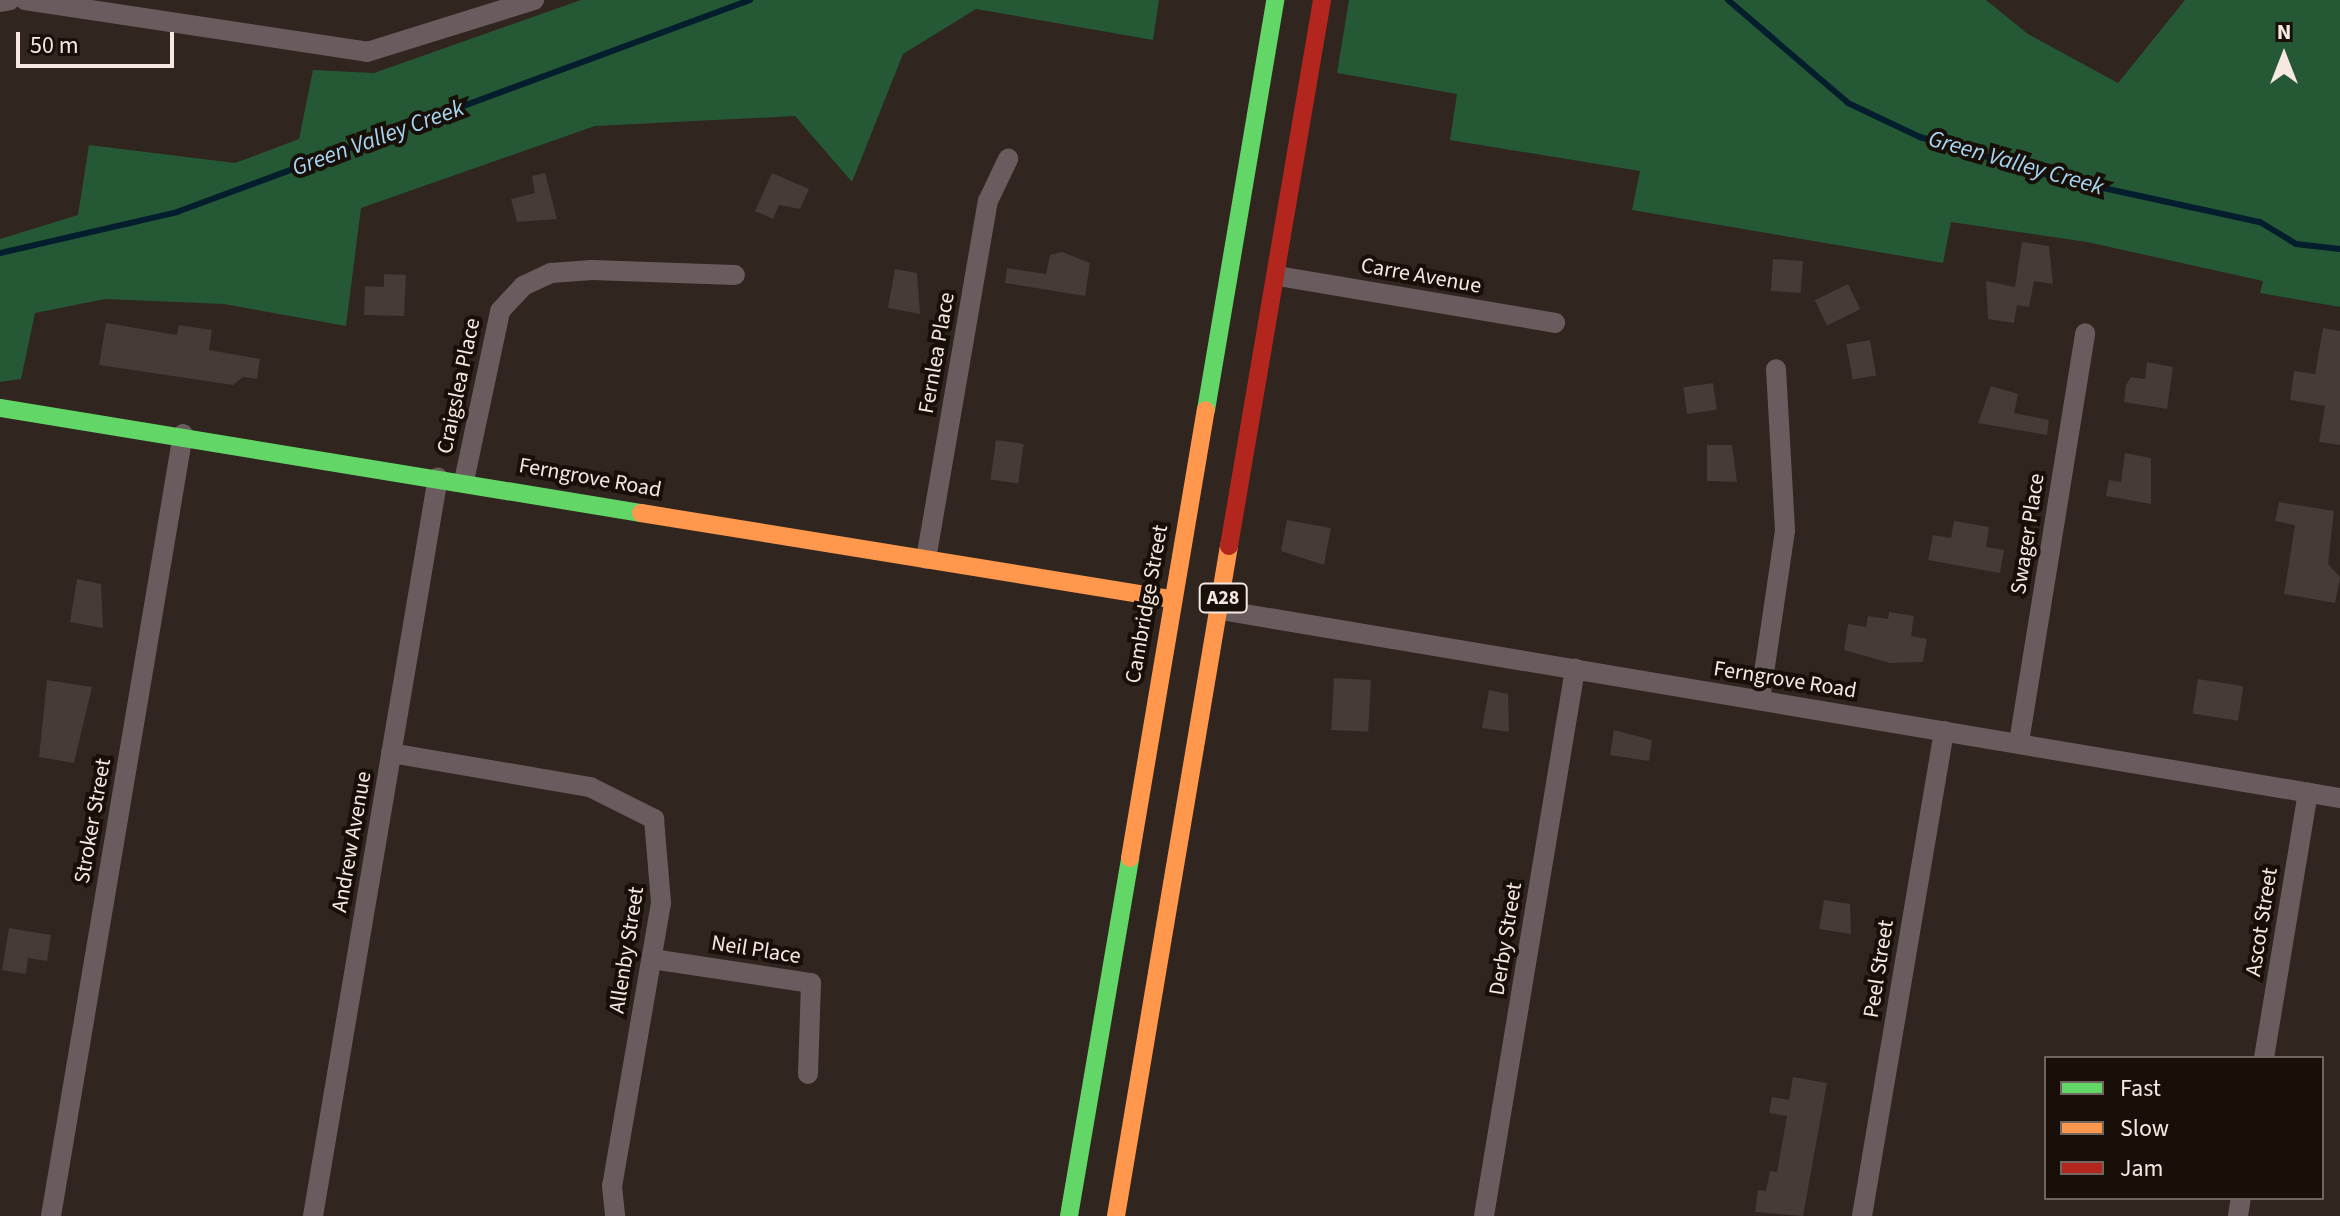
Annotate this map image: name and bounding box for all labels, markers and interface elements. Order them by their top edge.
scale bar [20,16,178,66]
north arrow [2244,16,2324,96]
text: N [2277,16,2291,48]
text: 50 m [30,28,79,63]
water label: Green Valley Creek [288,94,468,182]
water label: Green Valley Creek [1925,124,2107,202]
street label: Carre Avenue [1359,252,1483,300]
street label: Fernlea Place [913,290,961,416]
street label: Craigslea Place [432,316,486,456]
street label: Ferngrove Road [517,452,663,504]
street label: Swager Place [2005,472,2051,596]
street label: Cambridge Street [1120,523,1174,685]
road number: A28 [1197,582,1249,614]
street label: Ferngrove Road [1712,656,1858,704]
street label: Stroker Street [69,756,117,886]
street label: Andrew Avenue [327,769,377,915]
street label: Ascot Street [2240,866,2284,978]
street label: Derby Street [1484,881,1528,997]
street label: Allenby Street [604,885,650,1015]
street label: Peel Street [1858,918,1900,1020]
street label: Neil Place [709,930,803,970]
legend [2044,1056,2324,1200]
text: Fast [2120,1071,2161,1106]
text: Slow [2120,1111,2169,1146]
text: Jam [2120,1151,2164,1186]

